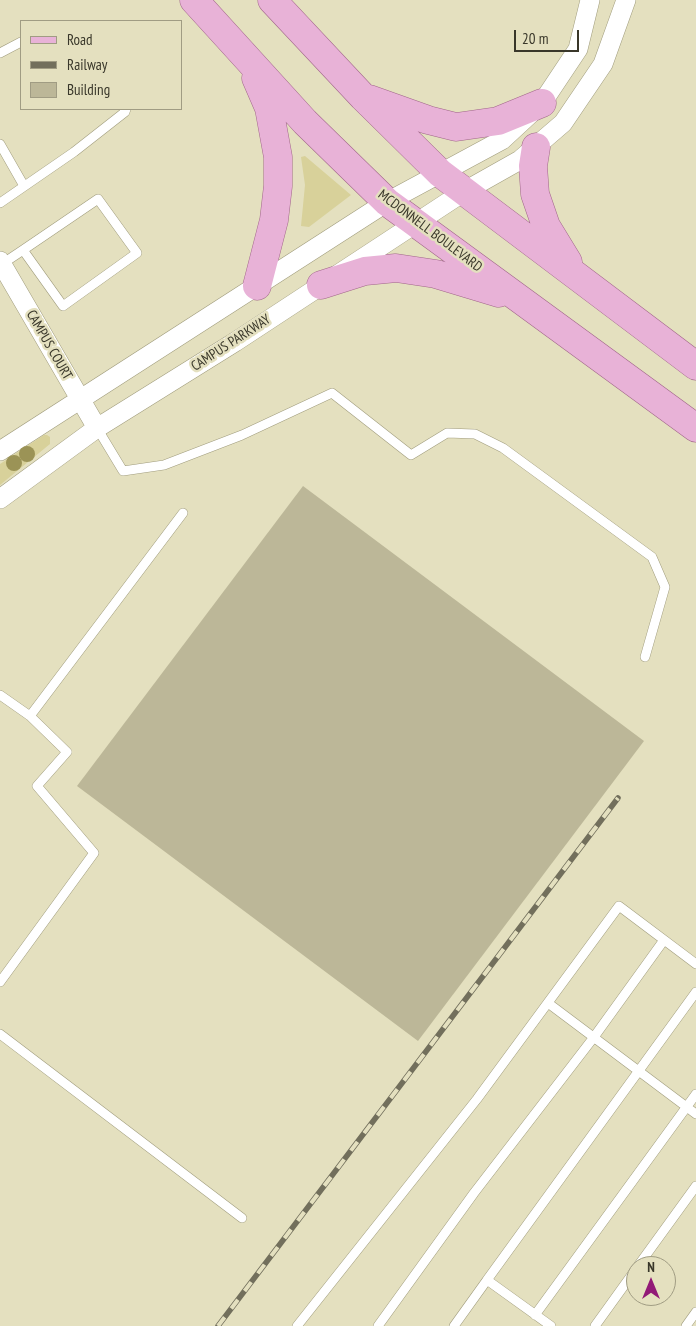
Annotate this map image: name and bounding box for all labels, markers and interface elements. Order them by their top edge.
legend [20,20,182,110]
scale bar [516,20,581,52]
text: 20 m [522,29,548,48]
text: Road [67,30,93,49]
text: Railway [67,55,107,74]
text: Building [67,80,110,99]
street label: MCDONNELL BOULEVARD [375,186,485,276]
street label: CAMPUS COURT [22,307,76,383]
street label: CAMPUS PARKWAY [188,311,274,375]
north arrow [626,1256,676,1306]
text: N [647,1258,655,1276]

